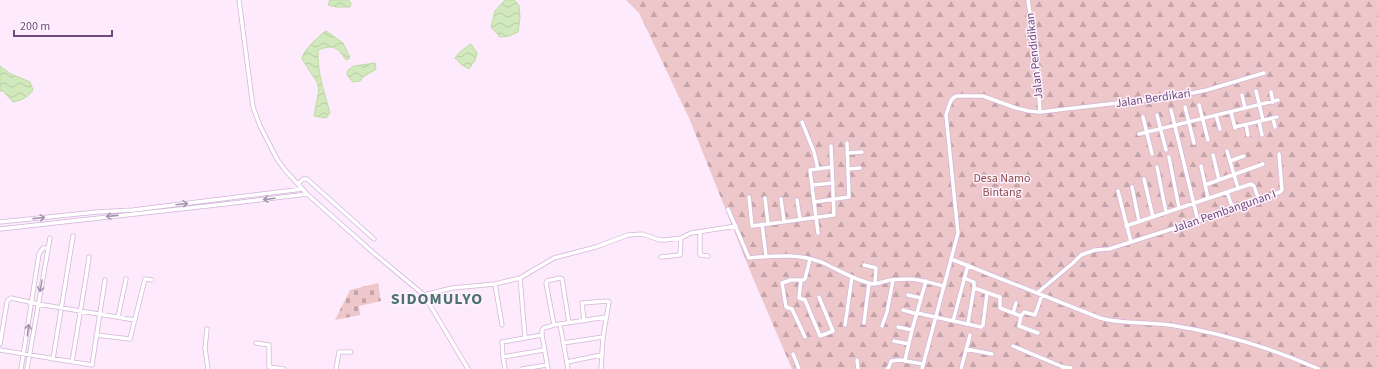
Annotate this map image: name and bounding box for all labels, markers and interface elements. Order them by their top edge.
scale bar [14,12,112,38]
street label: Jalan Pendidikan [1022,12,1047,100]
text: 200 m [20,18,50,35]
street label: Jalan Berdikari [1114,85,1192,112]
park label: Desa Namo Bintang [973,170,1031,201]
street label: Jalan Pembangunan I [1170,186,1278,237]
one-way arrow [263,195,276,203]
one-way arrow [175,200,188,208]
one-way arrow [106,213,119,220]
one-way arrow [32,214,45,222]
one-way arrow [37,279,45,292]
district label: SIDOMULYO [391,288,483,310]
one-way arrow [24,324,32,337]

